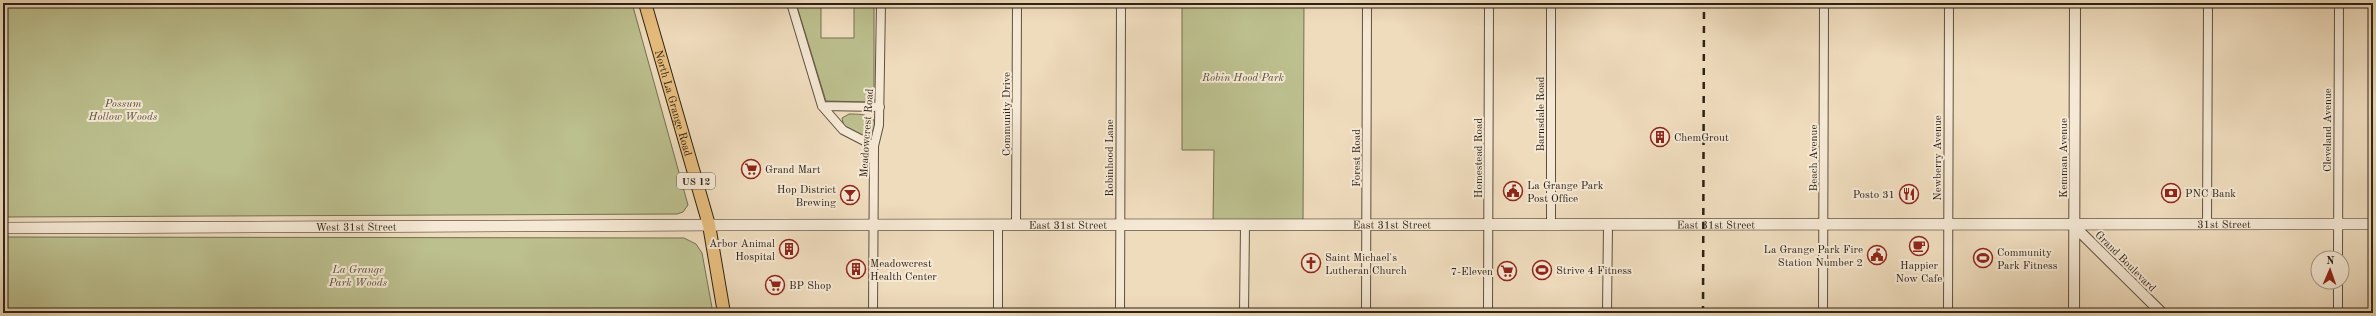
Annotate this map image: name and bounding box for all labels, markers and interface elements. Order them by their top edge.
street label: North La Grange Road [652,49,693,158]
street label: Community Drive [1002,72,1013,156]
park label: Robin Hood Park [1201,73,1285,84]
street label: Barnsdale Road [1536,76,1547,152]
street label: Meadowcrest Road [859,88,876,178]
street label: Cleveland Avenue [2323,88,2334,172]
park label: Possum Hollow Woods [88,99,158,123]
street label: Newberry Avenue [1933,115,1944,201]
street label: Homestead Road [1474,118,1485,198]
street label: Kemman Avenue [2059,118,2070,198]
street label: Robinhood Lane [1105,119,1116,197]
street label: Beach Avenue [1809,125,1820,191]
building icon: ChemGrout [1649,126,1671,148]
street label: Forest Road [1352,129,1363,187]
place label: ChemGrout [1674,133,1729,144]
supermarket icon: Grand Mart [740,158,762,180]
place label: Grand Mart [765,165,821,176]
road number: US 12 [677,173,715,189]
public building icon: La Grange Park Post Office [1502,180,1524,202]
place label: La Grange Park Post Office [1527,181,1604,205]
bank icon: PNC Bank [2160,182,2182,204]
restaurant icon: Posto 31 [1898,183,1920,205]
bar icon: Hop District Brewing [839,184,861,206]
place label: Hop District Brewing [777,185,836,209]
place label: PNC Bank [2185,189,2236,200]
place label: Posto 31 [1853,190,1895,201]
street label: East 31st Street [1677,220,1755,231]
street label: 31st Street [2197,220,2251,231]
street label: East 31st Street [1029,221,1107,232]
street label: East 31st Street [1353,221,1431,232]
street label: West 31st Street [315,222,397,234]
street label: Grand Boulevard [2093,230,2158,295]
cafe icon: Happier Now Cafe [1908,235,1930,257]
building icon: Arbor Animal Hospital [778,238,800,260]
place label: Arbor Animal Hospital [709,239,775,263]
public building icon: La Grange Park Fire Station Number 2 [1866,244,1888,266]
place label: La Grange Park Fire Station Number 2 [1764,245,1863,269]
sports icon: Community Park Fitness [1972,247,1994,269]
place label: Community Park Fitness [1997,248,2058,272]
north arrow [2310,250,2350,290]
church icon: Saint Michael's Lutheran Church [1300,252,1322,274]
place label: Saint Michael's Lutheran Church [1325,253,1407,277]
text: N [2326,256,2335,267]
building icon: Meadowcrest Health Center [845,258,867,280]
place label: Meadowcrest Health Center [870,259,937,283]
sports icon: Strive 4 Fitness [1531,259,1553,281]
supermarket icon: 7-Eleven [1496,260,1518,282]
place label: Happier Now Cafe [1896,261,1942,285]
park label: La Grange Park Woods [328,265,388,289]
place label: Strive 4 Fitness [1556,266,1632,277]
place label: 7-Eleven [1451,267,1493,278]
supermarket icon: BP Shop [764,274,786,296]
place label: BP Shop [789,281,831,292]

